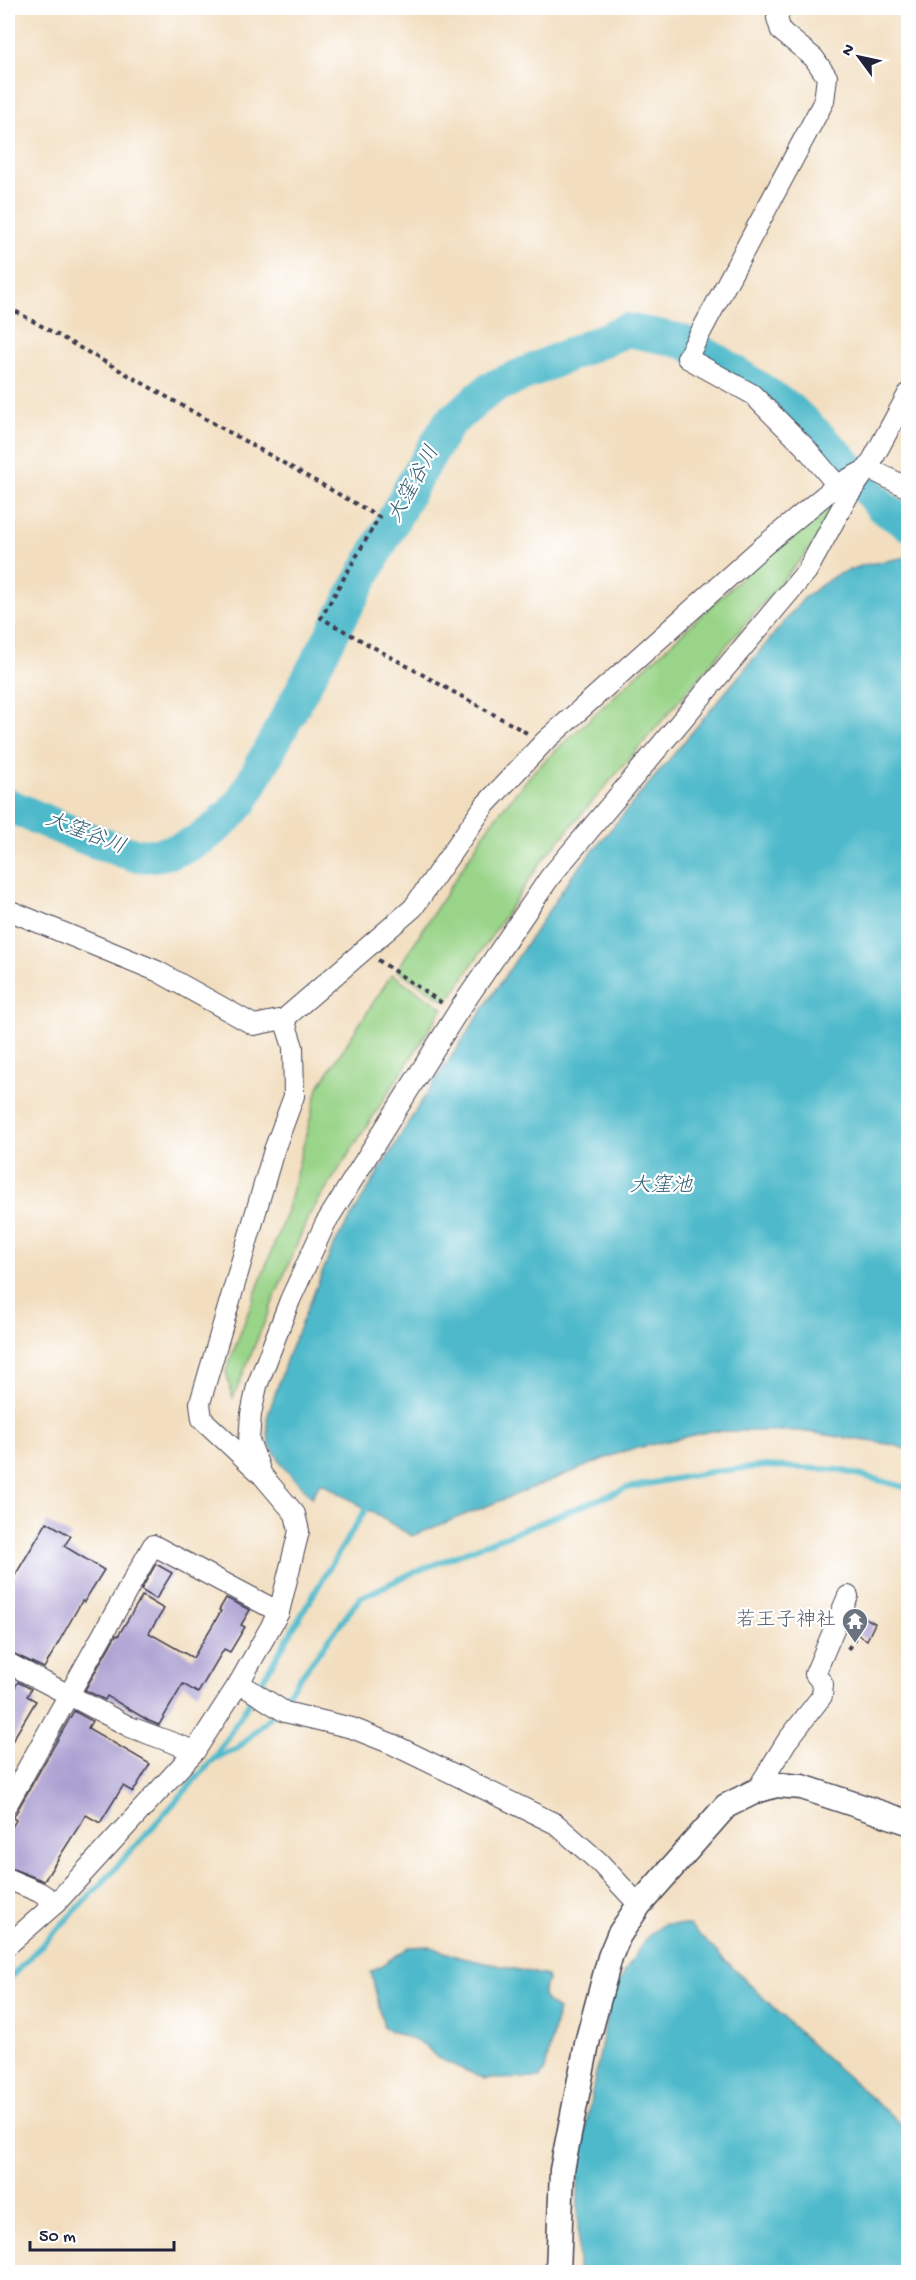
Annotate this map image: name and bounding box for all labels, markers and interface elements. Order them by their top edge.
north arrow [829,27,889,87]
text: N [839,41,860,60]
water label: 大窪谷川 [382,441,446,528]
water label: 大窪谷川 [41,806,129,862]
water label: 大窪池 [630,1173,693,1200]
temple icon: 若王子神社 [840,1606,870,1644]
place label: 若王子神社 [736,1608,836,1633]
scale bar [30,2214,174,2252]
text: 50 m [39,2227,76,2248]

